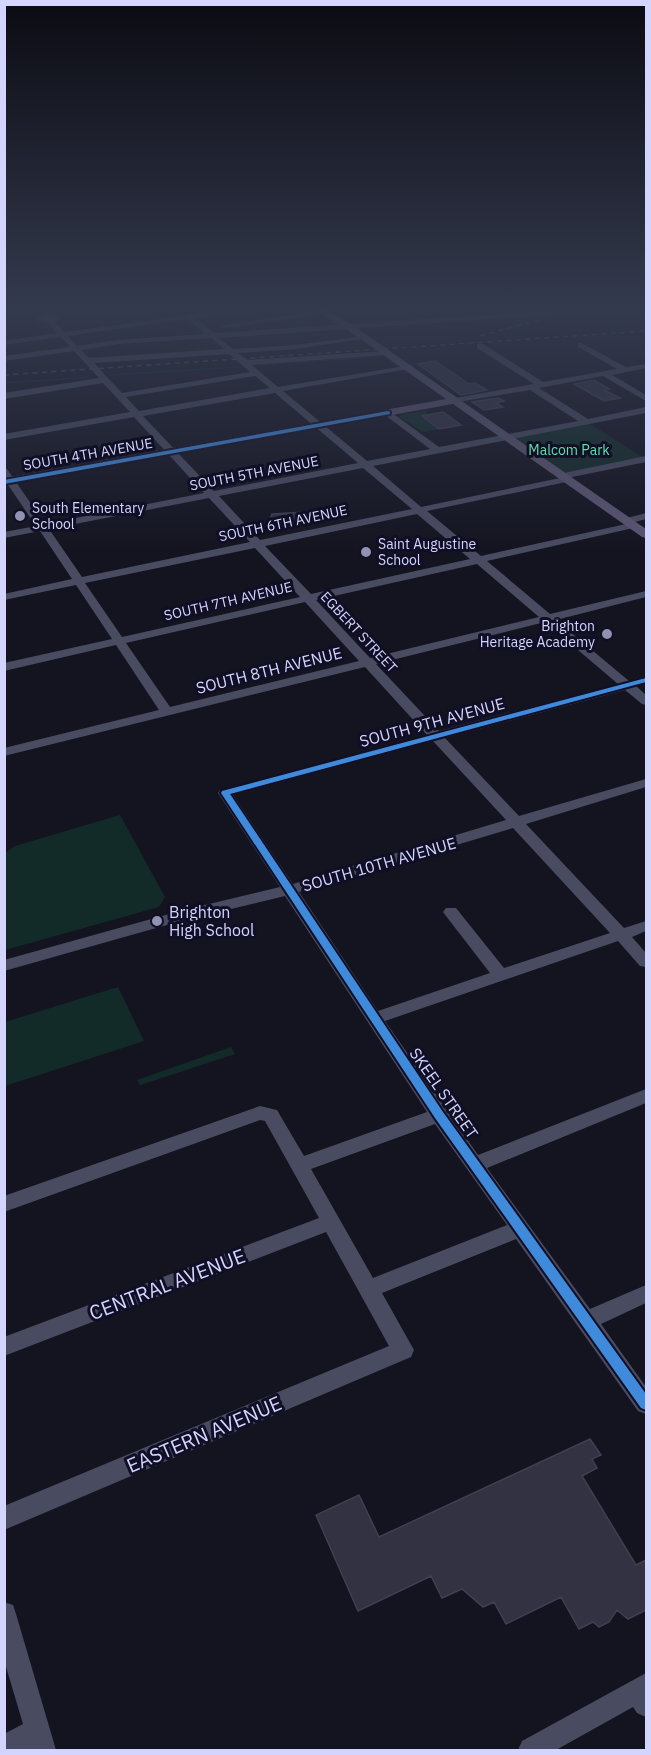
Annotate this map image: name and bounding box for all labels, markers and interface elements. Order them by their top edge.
street label: SOUTH 4TH AVENUE [22,434,154,474]
park label: Malcom Park [528,441,610,459]
street label: SOUTH 5TH AVENUE [188,452,320,494]
place label: South Elementary School [32,499,144,533]
street label: SOUTH 6TH AVENUE [217,501,349,545]
marker: South Elementary School [13,509,27,523]
place label: Saint Augustine School [378,535,477,569]
marker: Saint Augustine School [359,545,373,559]
street label: SOUTH 7TH AVENUE [162,577,294,625]
street label: EGBERT STREET [317,588,401,676]
place label: Brighton Heritage Academy [480,617,595,651]
marker: Brighton Heritage Academy [600,627,614,641]
street label: SOUTH 8TH AVENUE [194,642,344,698]
street label: SOUTH 9TH AVENUE [357,693,507,751]
street label: SOUTH 10TH AVENUE [300,832,458,896]
place label: Brighton High School [169,902,254,940]
marker: Brighton High School [150,914,164,928]
street label: SKEEL STREET [405,1044,483,1142]
street label: CENTRAL AVENUE [85,1242,249,1326]
street label: EASTERN AVENUE [122,1389,286,1479]

